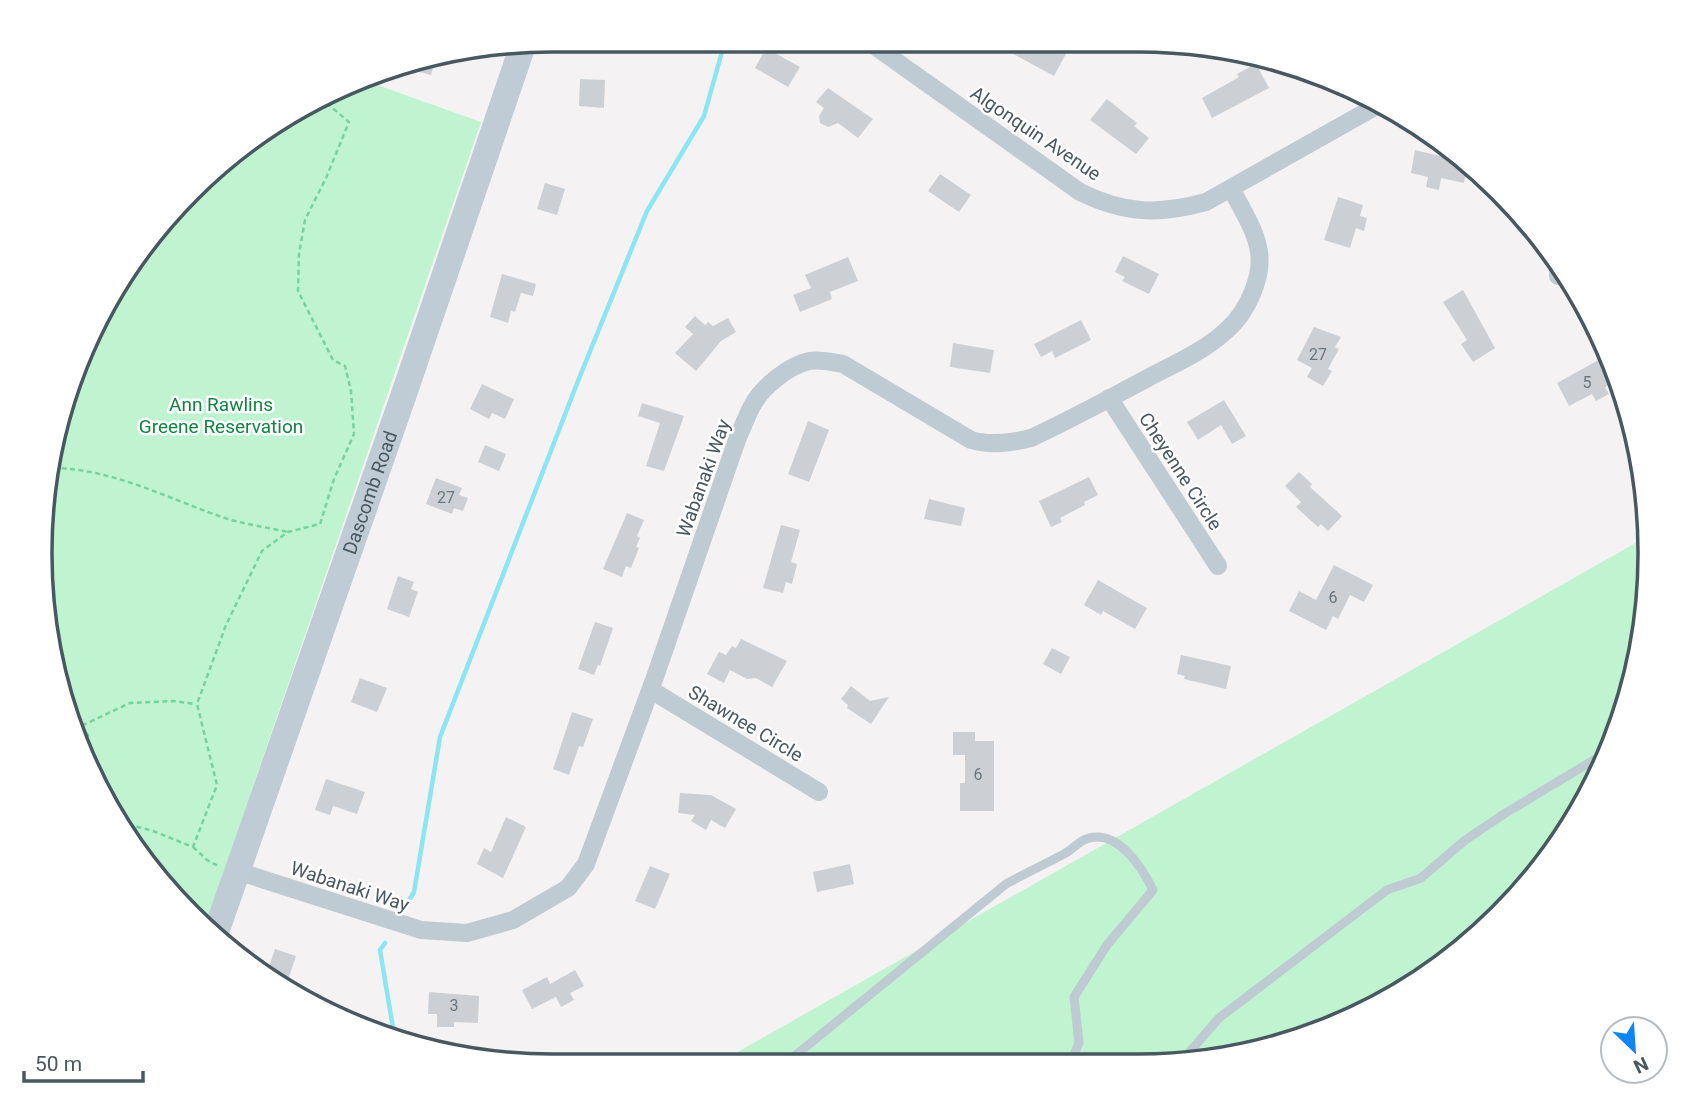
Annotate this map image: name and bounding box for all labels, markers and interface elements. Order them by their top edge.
street label: Algonquin Avenue [966,81,1105,186]
house number: 27 [1309,345,1327,364]
house number: 5 [1583,373,1592,392]
park label: Ann Rawlins Greene Reservation [139,393,303,438]
street label: Cheyenne Circle [1134,408,1227,534]
street label: Wabanaki Way [672,416,735,540]
street label: Dascomb Road [338,428,402,557]
house number: 27 [437,488,455,507]
house number: 6 [1329,588,1338,607]
street label: Shawnee Circle [684,680,807,767]
house number: 6 [974,765,983,784]
street label: Wabanaki Way [288,856,412,916]
house number: 3 [450,996,459,1015]
north arrow [1599,1015,1669,1085]
scale bar [24,1040,144,1084]
text: 50 m [35,1052,82,1076]
text: N [1630,1052,1652,1078]

